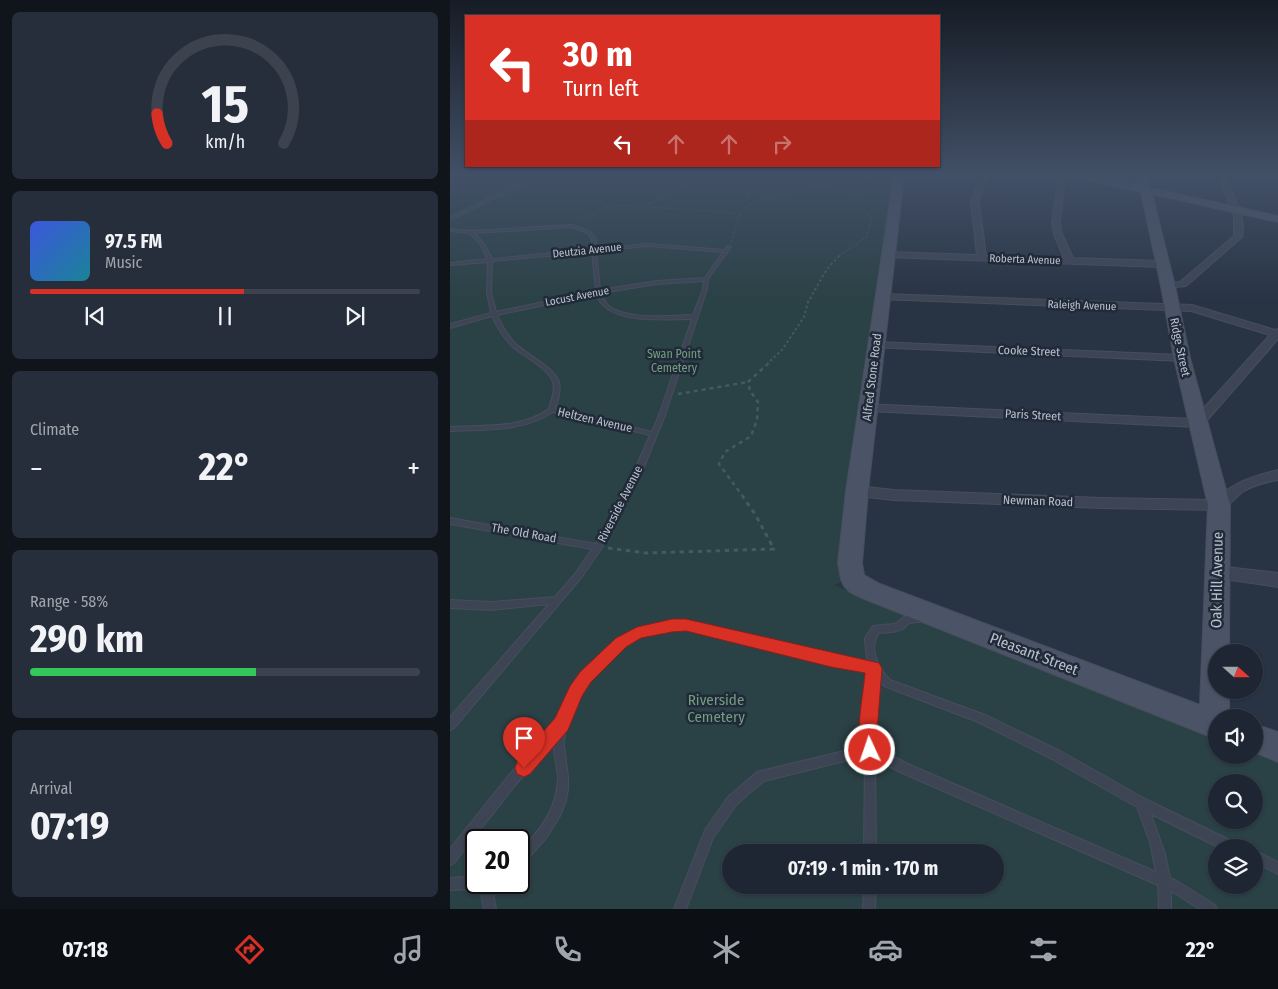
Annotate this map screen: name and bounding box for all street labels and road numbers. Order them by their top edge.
street label: Deutzia Avenue [552,240,622,261]
street label: Roberta Avenue [989,252,1061,267]
street label: Locust Avenue [544,284,610,309]
street label: Raleigh Avenue [1047,298,1117,313]
street label: Ridge Street [1167,316,1193,378]
street label: Alfred Stone Road [860,332,884,422]
street label: Cooke Street [998,343,1060,359]
street label: Heltzen Avenue [556,405,634,435]
street label: Paris Street [1005,407,1061,423]
street label: Riverside Avenue [595,463,645,545]
street label: Newman Road [1003,493,1073,509]
street label: The Old Road [491,520,557,546]
street label: Oak Hill Avenue [1207,532,1227,628]
street label: Pleasant Street [987,629,1081,679]

